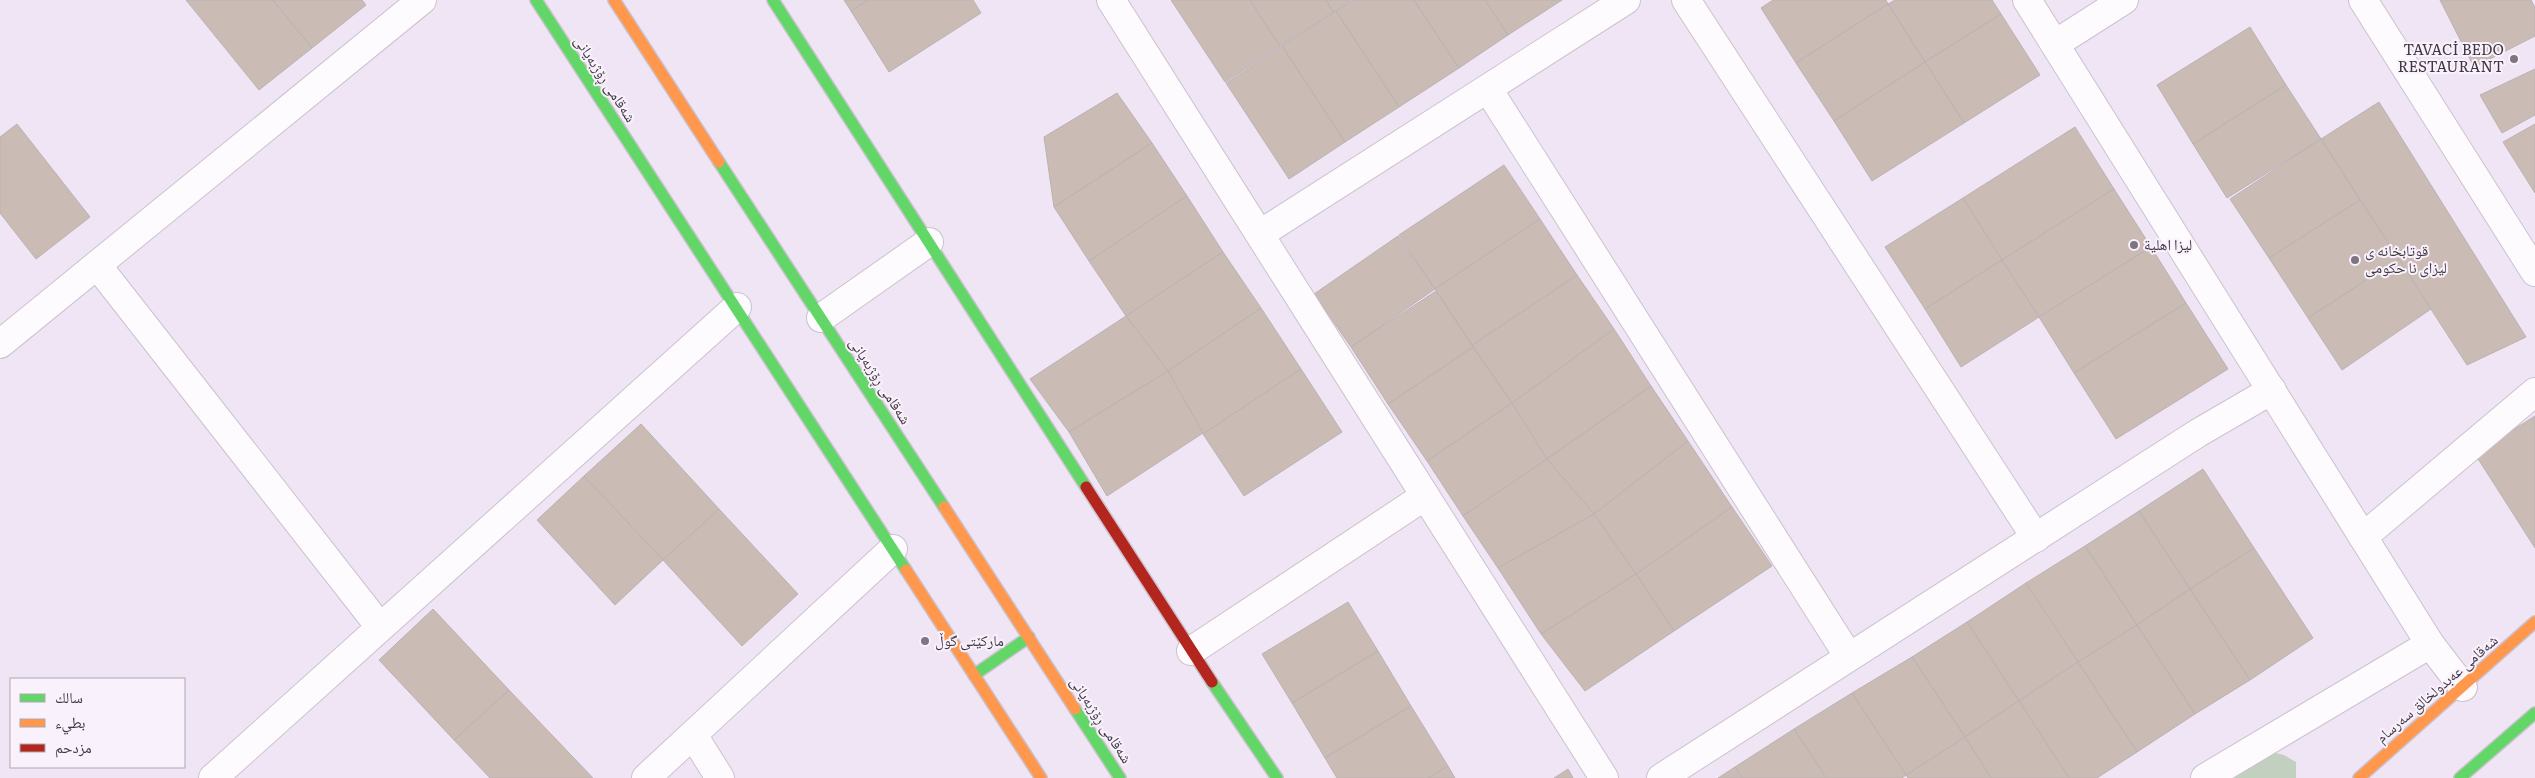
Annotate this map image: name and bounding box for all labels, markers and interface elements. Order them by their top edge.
street label: شەقامی ڕۆژبەیانی [568,30,643,128]
place label: TAVACİ BEDO RESTAURANT [2398,37,2504,77]
marker: TAVACİ BEDO RESTAURANT [2508,53,2520,65]
place label: ليزا اهلية [2144,232,2192,255]
place label: قوتابخانه ى ليزاى نا حكومى [2365,238,2447,278]
marker: ليزا اهلية [2128,239,2140,251]
marker: قوتابخانه ى ليزاى نا حكومى [2349,254,2361,266]
street label: شەقامی ڕۆژبەیانی [843,332,918,430]
place label: مارکێتی گوڵ [935,628,1004,651]
street label: شەقامی عەبدولخالق سەرسام [2370,628,2502,748]
marker: مارکێتی گوڵ [919,635,931,647]
street label: شەقامی ڕۆژبەیانی [1064,671,1139,769]
legend [10,678,185,768]
text: سالك [55,685,83,708]
text: بطيء [55,710,85,735]
text: مزدحم [55,735,92,758]

